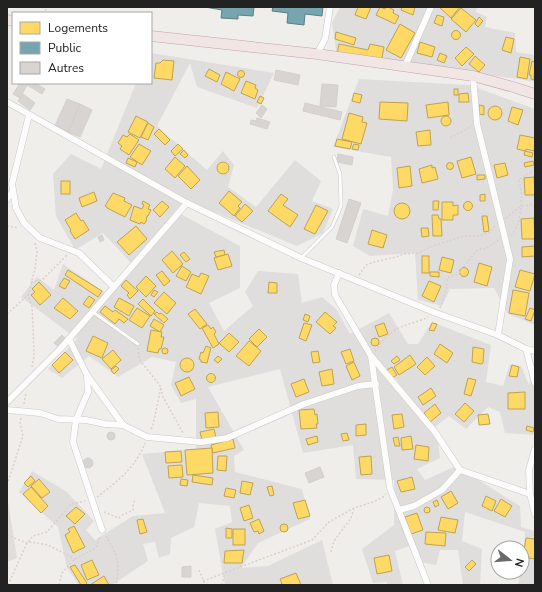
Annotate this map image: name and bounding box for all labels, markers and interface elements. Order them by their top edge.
legend [12,12,152,84]
text: Logements [48,20,108,36]
text: Public [48,40,82,56]
text: Autres [48,60,84,76]
north arrow [490,540,530,580]
text: N [511,557,527,569]

